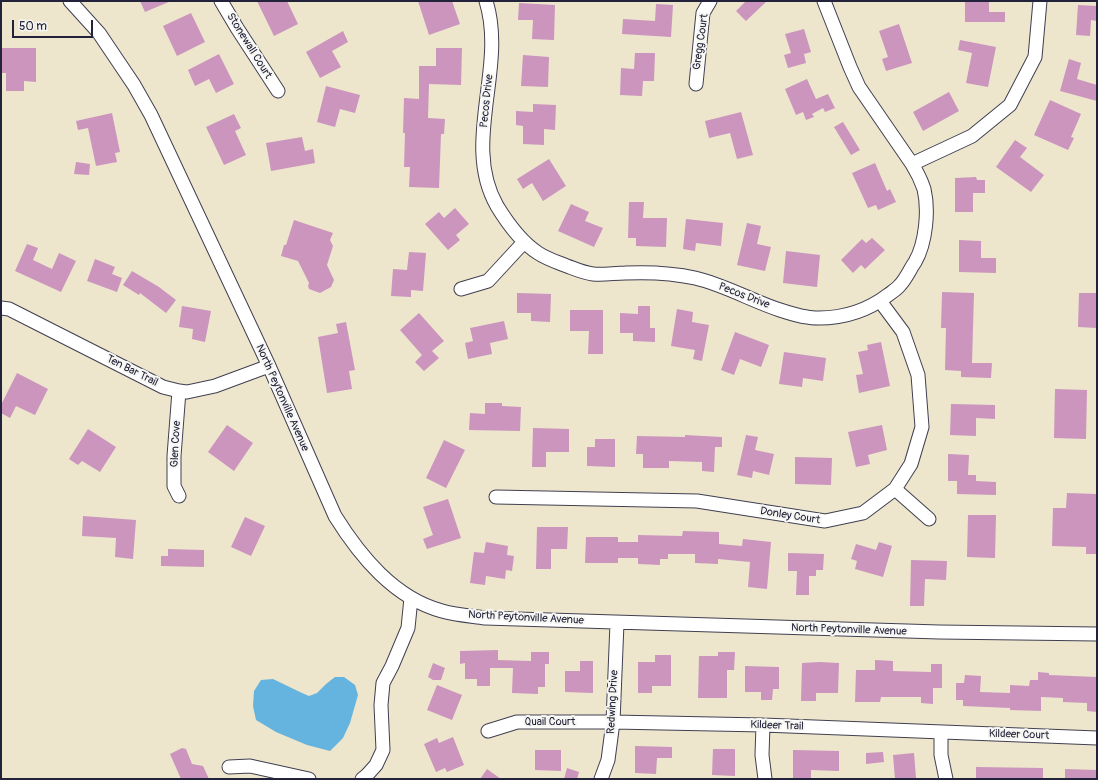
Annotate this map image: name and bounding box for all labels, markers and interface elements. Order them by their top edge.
street label: Stonewall Court [224,11,274,81]
scale bar [14,12,95,38]
street label: Gregg Court [691,13,711,71]
text: 50 m [19,19,47,34]
street label: Pecos Drive [478,74,496,128]
street label: Pecos Drive [717,280,771,312]
street label: North Peytonville Avenue [252,342,312,454]
street label: Ten Bar Trail [104,352,160,390]
street label: Glen Cove [168,420,184,468]
street label: Donley Court [759,505,821,527]
street label: North Peytonville Avenue [468,608,584,628]
street label: North Peytonville Avenue [791,621,907,639]
street label: Redwing Drive [605,670,621,734]
street label: Quail Court [525,715,575,729]
street label: Kildeer Trail [750,718,804,734]
street label: Kildeer Court [989,727,1049,743]

